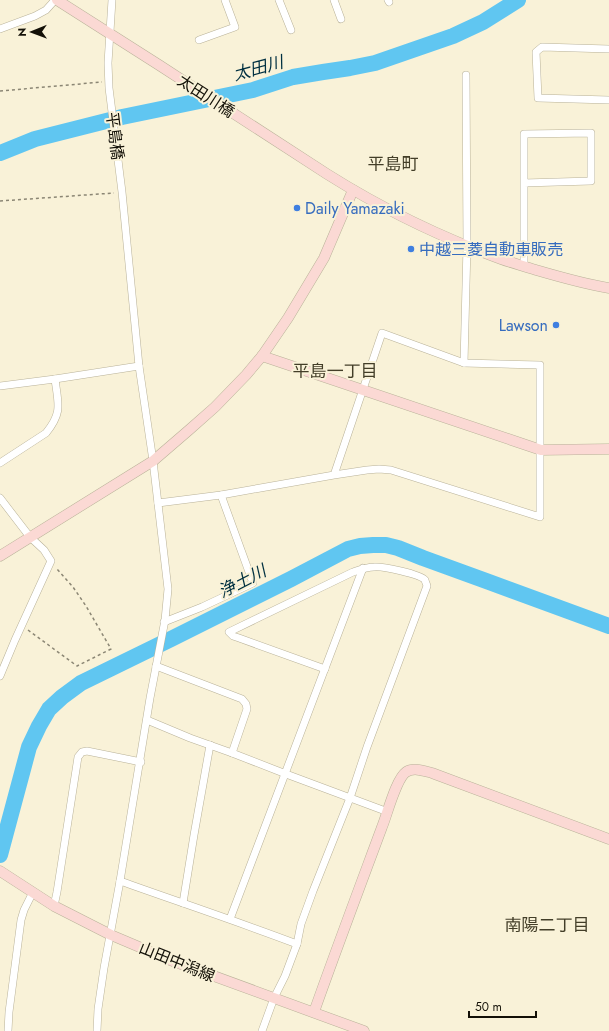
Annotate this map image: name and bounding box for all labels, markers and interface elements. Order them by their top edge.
north arrow [12,12,52,52]
text: N [14,28,30,37]
water label: 太田川 [230,49,288,86]
street label: 太田川橋 [173,69,239,123]
street label: 平島橋 [101,111,129,161]
district label: 平島町 [368,152,419,176]
place label: Daily Yamazaki [305,197,405,220]
marker: Daily Yamazaki [292,203,302,213]
place label: 中越三菱自動車販売 [419,238,563,261]
marker: 中越三菱自動車販売 [406,244,416,254]
place label: Lawson [499,314,548,337]
marker: Lawson [551,320,561,330]
district label: 平島一丁目 [293,359,378,383]
water label: 浄土川 [214,558,272,603]
district label: 南陽二丁目 [505,913,590,937]
street label: 山田中潟線 [136,936,218,988]
scale bar [469,993,536,1019]
text: 50 m [475,998,502,1016]

